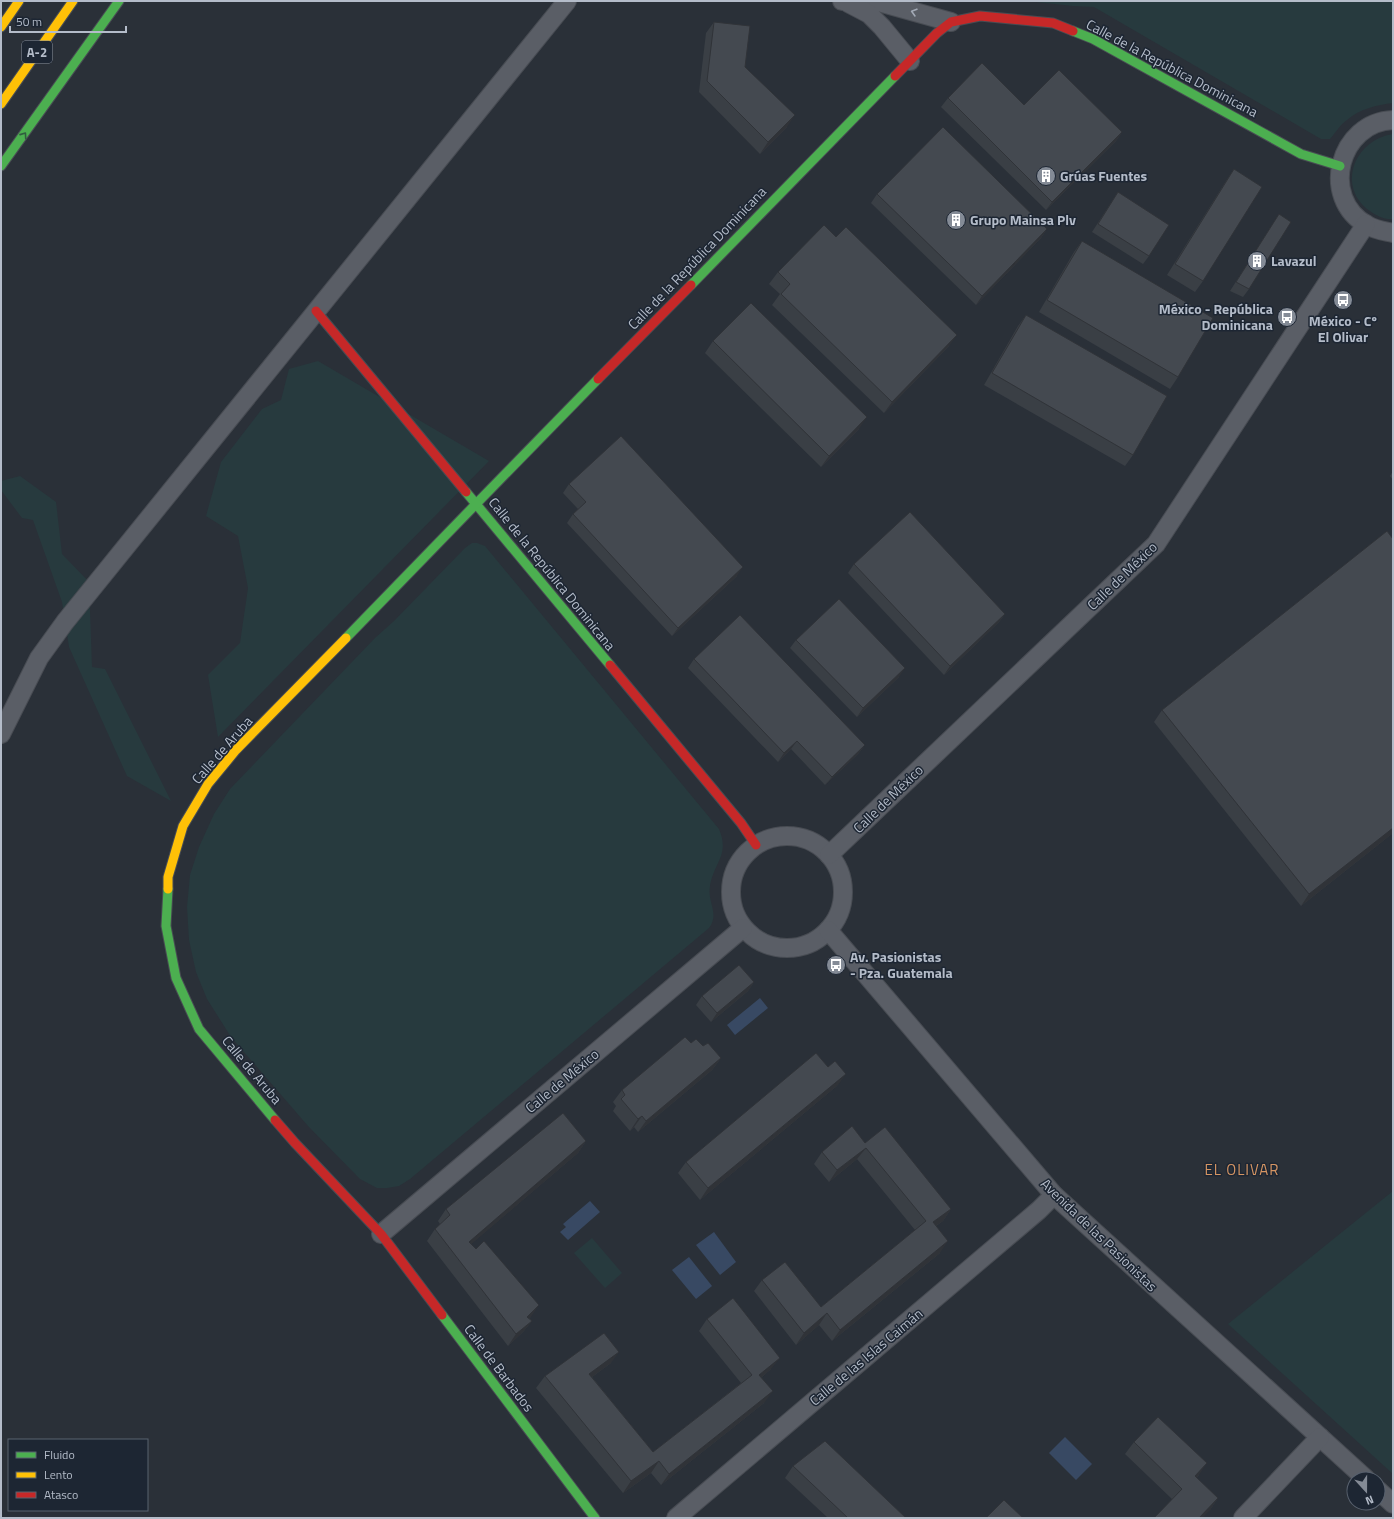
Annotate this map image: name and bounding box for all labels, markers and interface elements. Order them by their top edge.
scale bar [10,8,126,34]
one-way arrow [910,8,917,17]
text: 50 m [16,12,42,31]
street label: Calle de la República Dominicana [1083,13,1262,122]
road number: A-2 [22,41,52,63]
one-way arrow [19,132,26,139]
building icon: Grúas Fuentes [1035,165,1057,187]
place label: Grúas Fuentes [1060,165,1147,186]
street label: Calle de la República Dominicana [622,181,771,334]
building icon: Grupo Mainsa Plv [945,209,967,231]
place label: Grupo Mainsa Plv [970,209,1076,230]
building icon: Lavazul [1246,250,1268,272]
place label: Lavazul [1271,250,1317,271]
bus stop icon: México - Cº El Olivar [1332,289,1354,311]
place label: México - República Dominicana [1159,298,1273,335]
bus stop icon: México - República Dominicana [1276,306,1298,328]
place label: México - Cº El Olivar [1309,310,1377,347]
street label: Calle de la República Dominicana [484,493,621,655]
street label: Calle de México [1082,537,1161,615]
street label: Calle de Aruba [186,711,257,788]
street label: Calle de México [848,760,927,838]
place label: Av. Pasionistas - Pza. Guatemala [850,946,953,983]
bus stop icon: Av. Pasionistas - Pza. Guatemala [825,954,847,976]
street label: Calle de Aruba [217,1031,287,1109]
street label: Calle de México [520,1044,603,1118]
district label: EL OLIVAR [1204,1158,1280,1181]
street label: Avenida de las Pasionistas [1036,1173,1162,1296]
street label: Calle de las Islas Caimán [804,1303,927,1410]
street label: Calle de Barbados [459,1319,539,1416]
legend [8,1439,148,1511]
text: Fluido [44,1445,75,1464]
text: Lento [44,1465,73,1484]
north arrow [1346,1471,1386,1511]
text: Atasco [44,1485,78,1504]
text: N [1363,1492,1376,1509]

